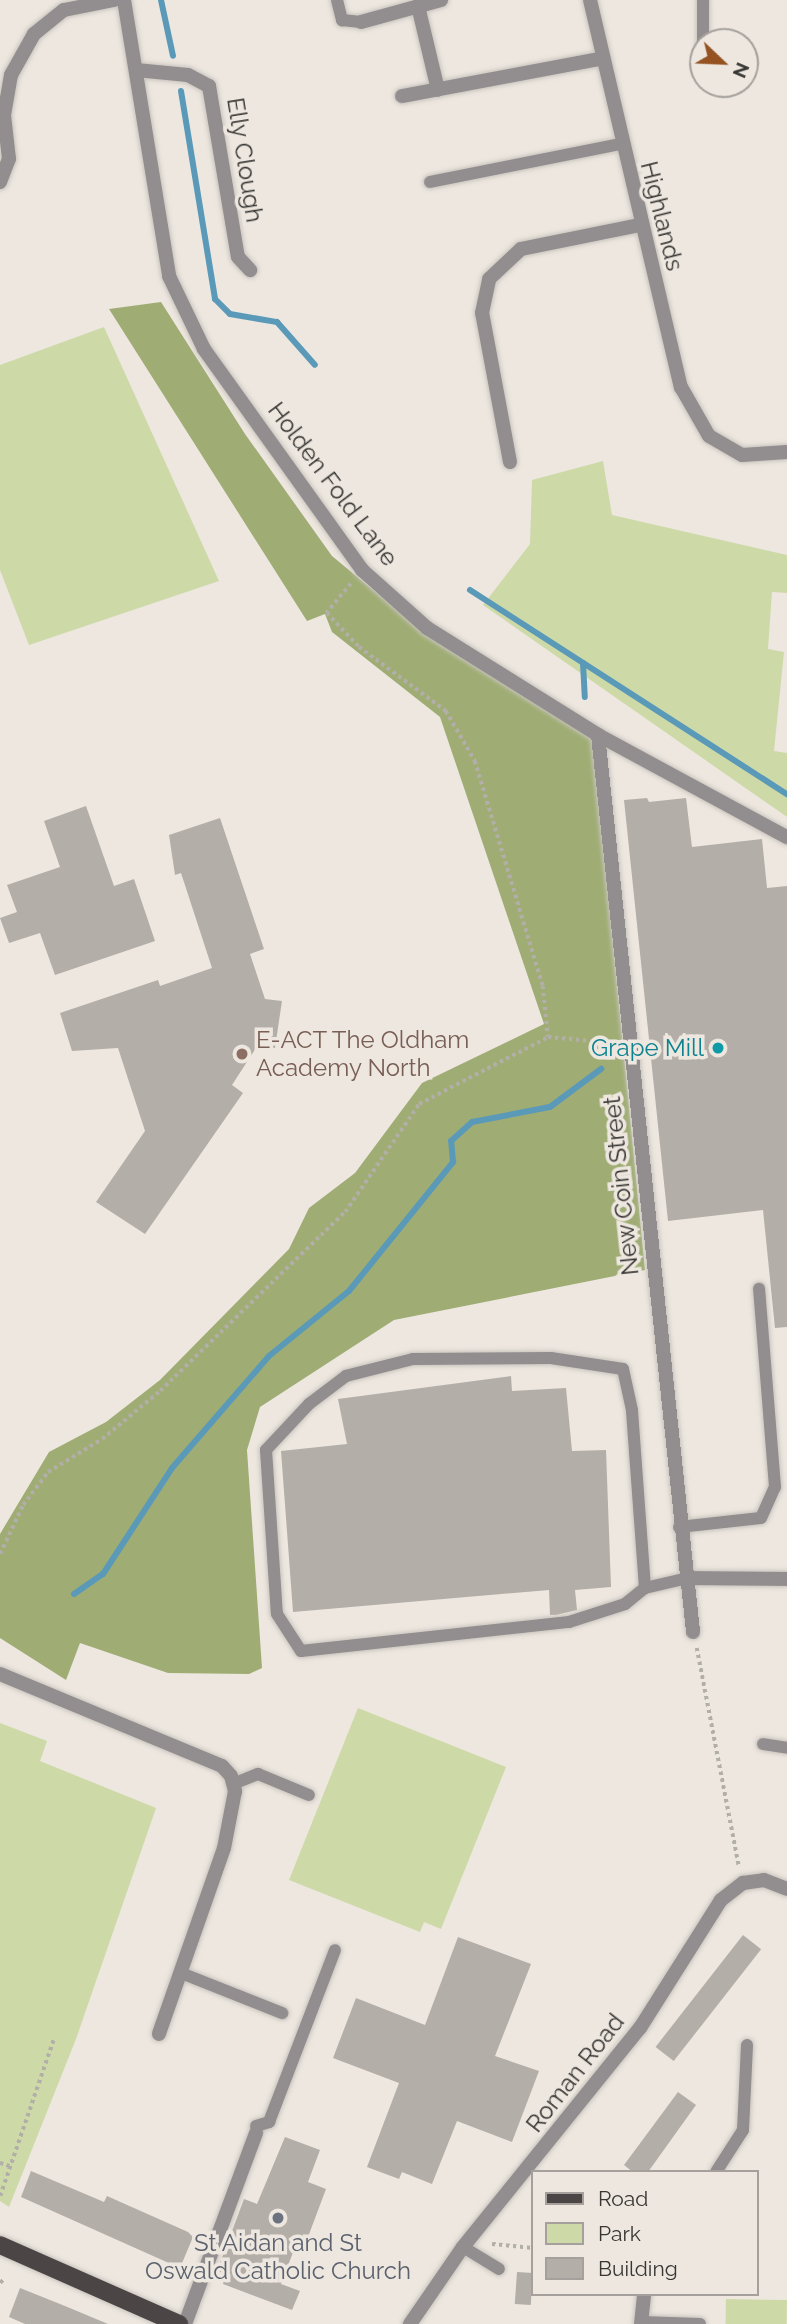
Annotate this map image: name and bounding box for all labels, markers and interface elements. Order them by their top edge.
north arrow [689,28,759,98]
text: N [729,59,754,81]
street label: Elly Clough [221,95,269,225]
street label: Highlands [634,158,690,274]
street label: Holden Fold Lane [262,396,404,572]
place label: E-ACT The Oldham Academy North [256,1026,471,1082]
place label: Grape Mill [591,1034,704,1062]
marker: Grape Mill [710,1040,726,1056]
marker: E-ACT The Oldham Academy North [234,1046,250,1062]
street label: New Coin Street [597,1095,645,1277]
street label: Roman Road [520,2008,630,2138]
legend [532,2170,759,2296]
text: Road [598,2186,648,2211]
marker: St Aidan and St Oswald Catholic Church [270,2210,286,2226]
text: Park [598,2221,641,2246]
place label: St Aidan and St Oswald Catholic Church [145,2229,411,2285]
text: Building [598,2256,678,2281]

